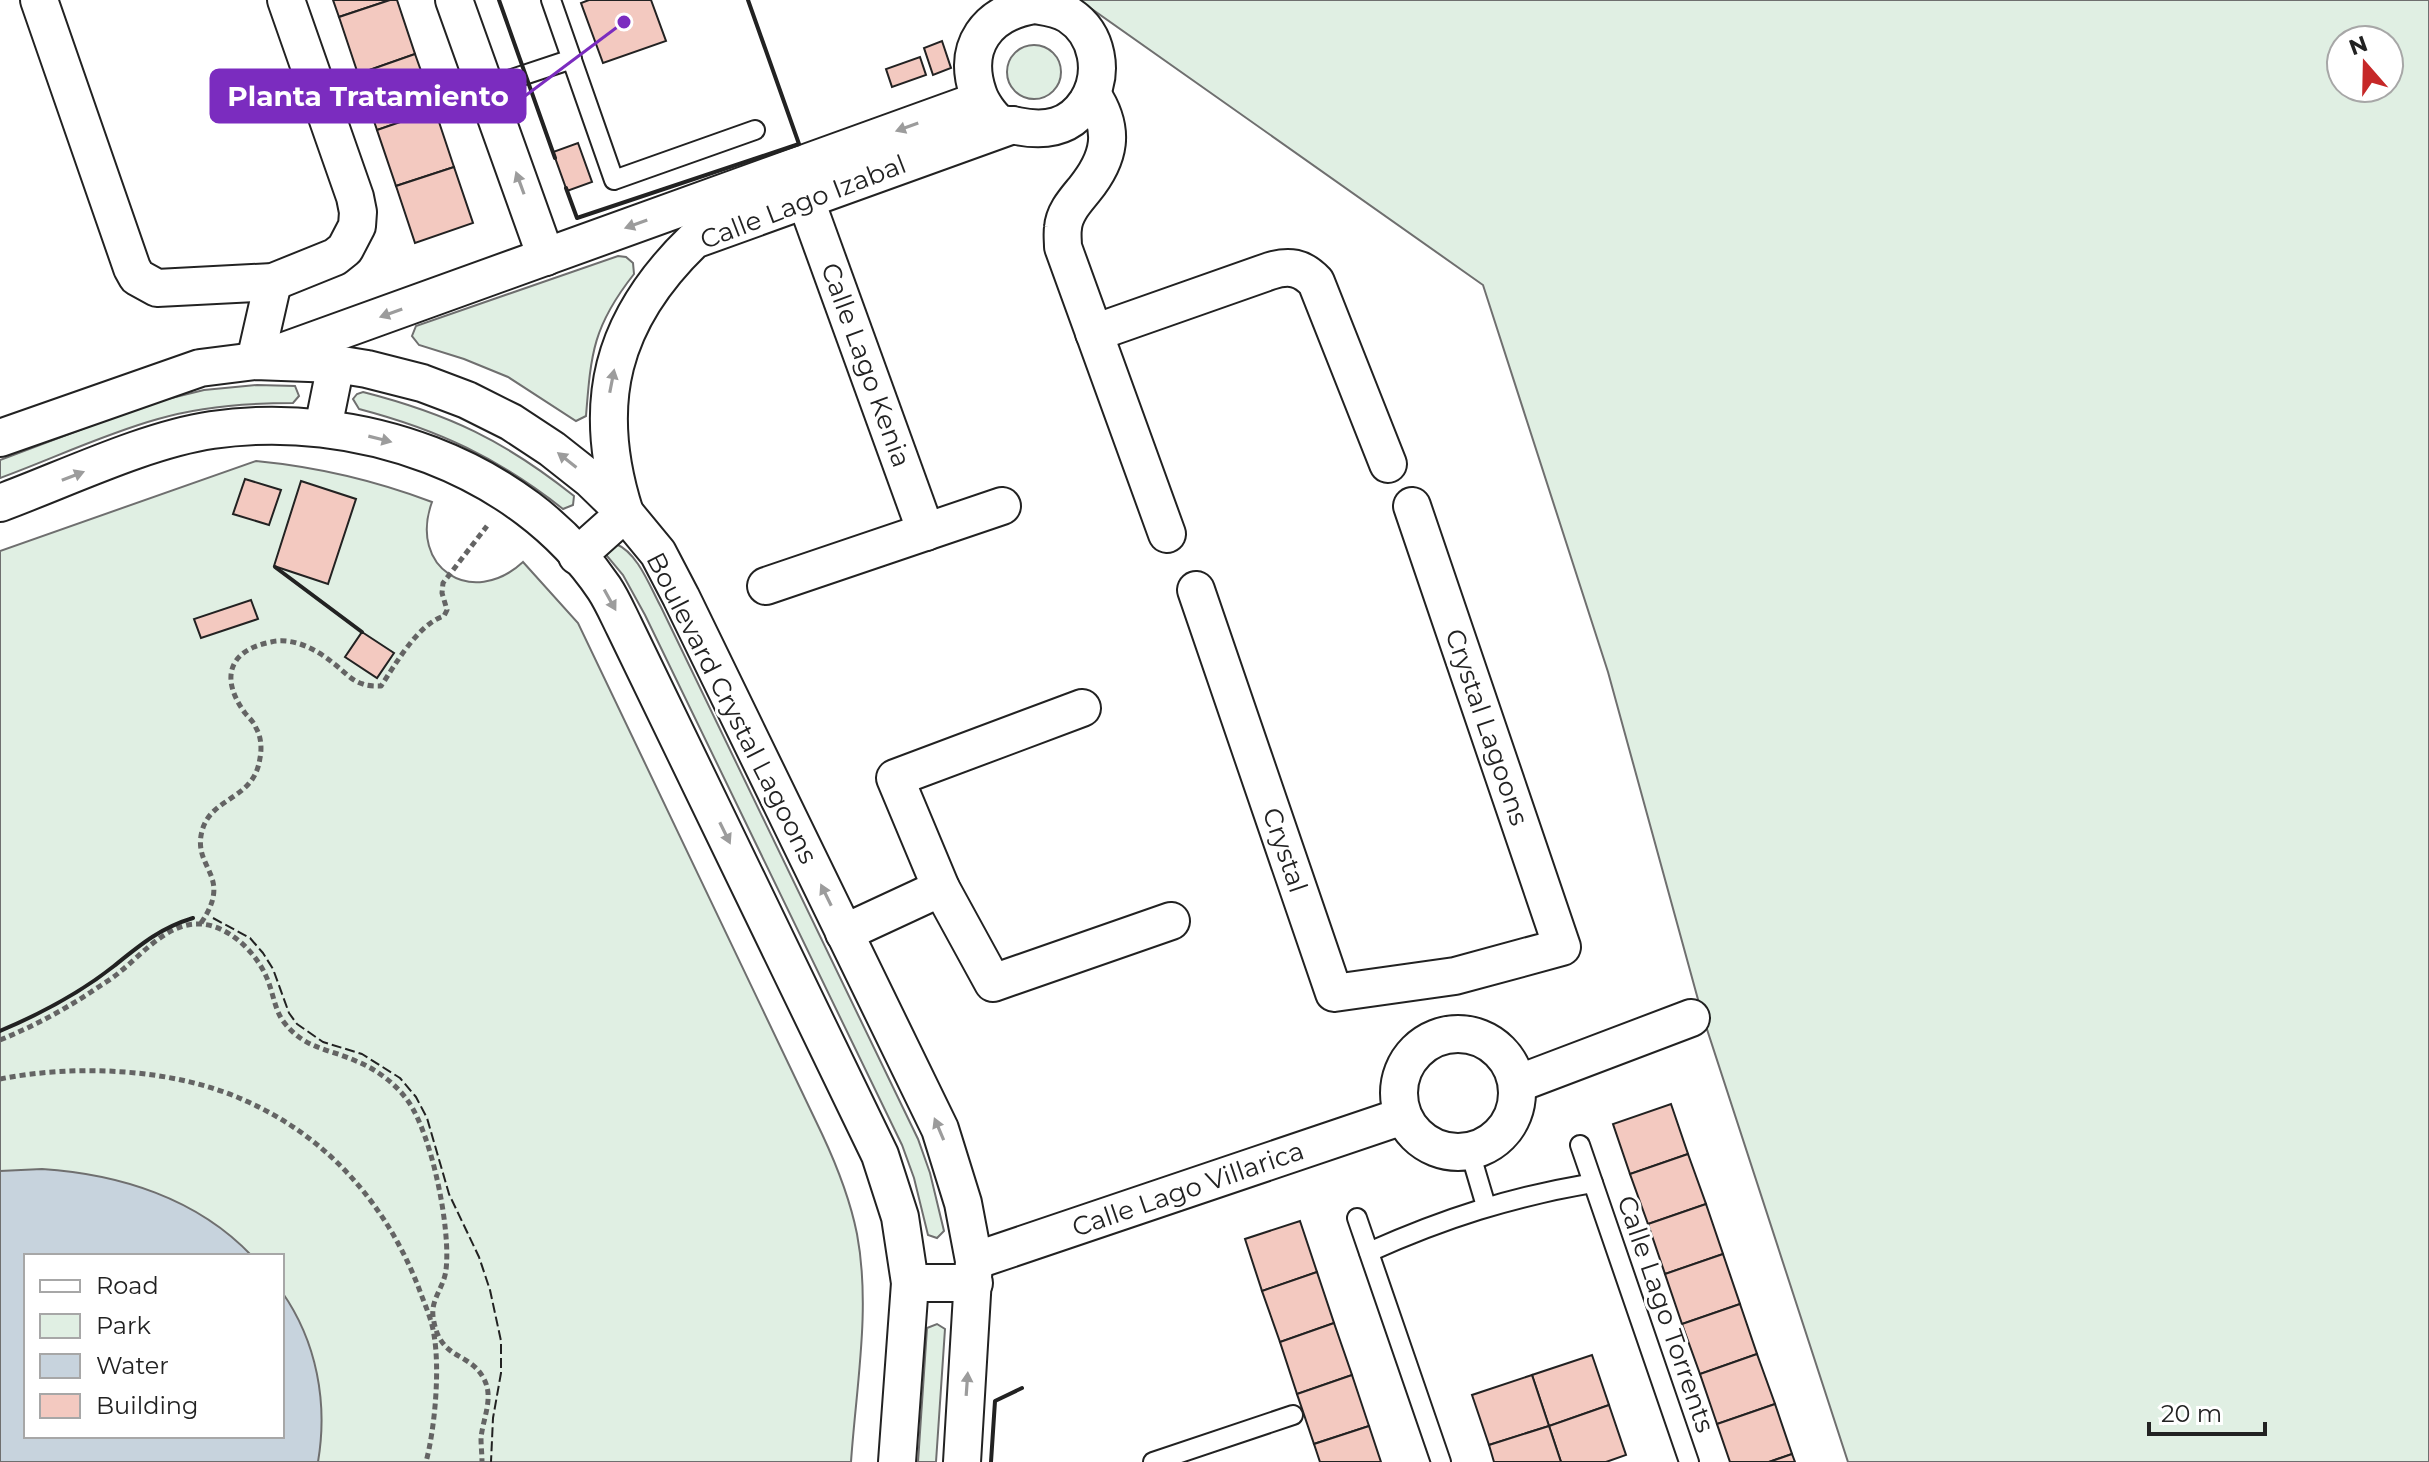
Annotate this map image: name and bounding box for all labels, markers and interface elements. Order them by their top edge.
north arrow [2325,24,2405,104]
text: N [2345,30,2371,61]
callout: Planta Tratamiento [211,70,525,122]
text: Planta Tratamiento [227,79,509,113]
one-way arrow [894,121,918,133]
street label: Calle Lago Izabal [695,148,911,256]
one-way arrow [513,171,525,195]
one-way arrow [624,218,648,231]
street label: Calle Lago Kenia [814,258,918,472]
one-way arrow [379,307,403,319]
one-way arrow [607,369,619,394]
one-way arrow [367,433,392,445]
one-way arrow [557,453,577,469]
one-way arrow [61,469,85,482]
street label: Boulevard Crystal Lagoons [639,547,825,869]
one-way arrow [603,589,617,611]
street label: Crystal Lagoons [1438,624,1536,830]
street label: Crystal [1256,803,1314,897]
one-way arrow [718,822,732,845]
one-way arrow [819,884,833,907]
one-way arrow [932,1118,945,1141]
street label: Calle Lago Villarica [1068,1134,1308,1244]
street label: Calle Lago Torrents [1610,1191,1722,1437]
legend [24,1254,284,1438]
text: Road [96,1271,159,1300]
text: Park [96,1311,151,1340]
text: Water [96,1351,169,1380]
one-way arrow [961,1371,974,1396]
scale bar [2149,1386,2265,1436]
text: Building [96,1391,199,1420]
text: 20 m [2161,1399,2222,1428]

